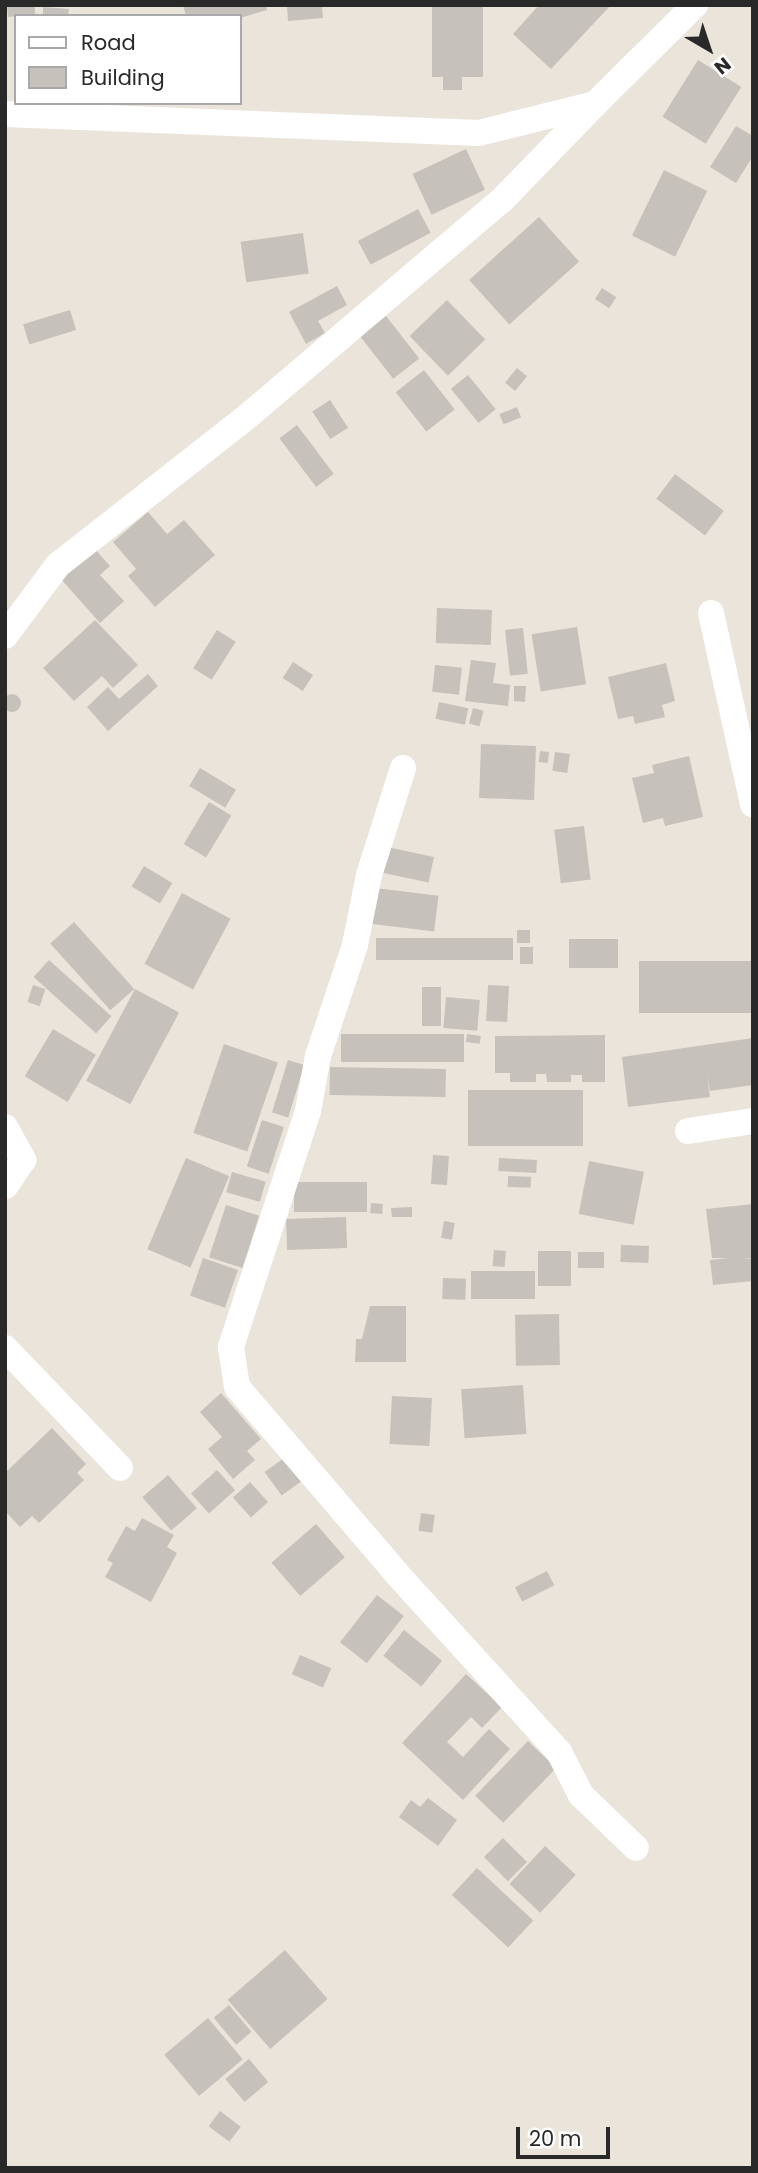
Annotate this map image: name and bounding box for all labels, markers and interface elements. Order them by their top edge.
legend [14,14,242,105]
north arrow [674,14,744,84]
text: Road [81,28,136,57]
text: N [708,51,737,81]
text: Building [81,63,165,92]
scale bar [520,2114,614,2158]
text: 20 m [529,2124,582,2153]

